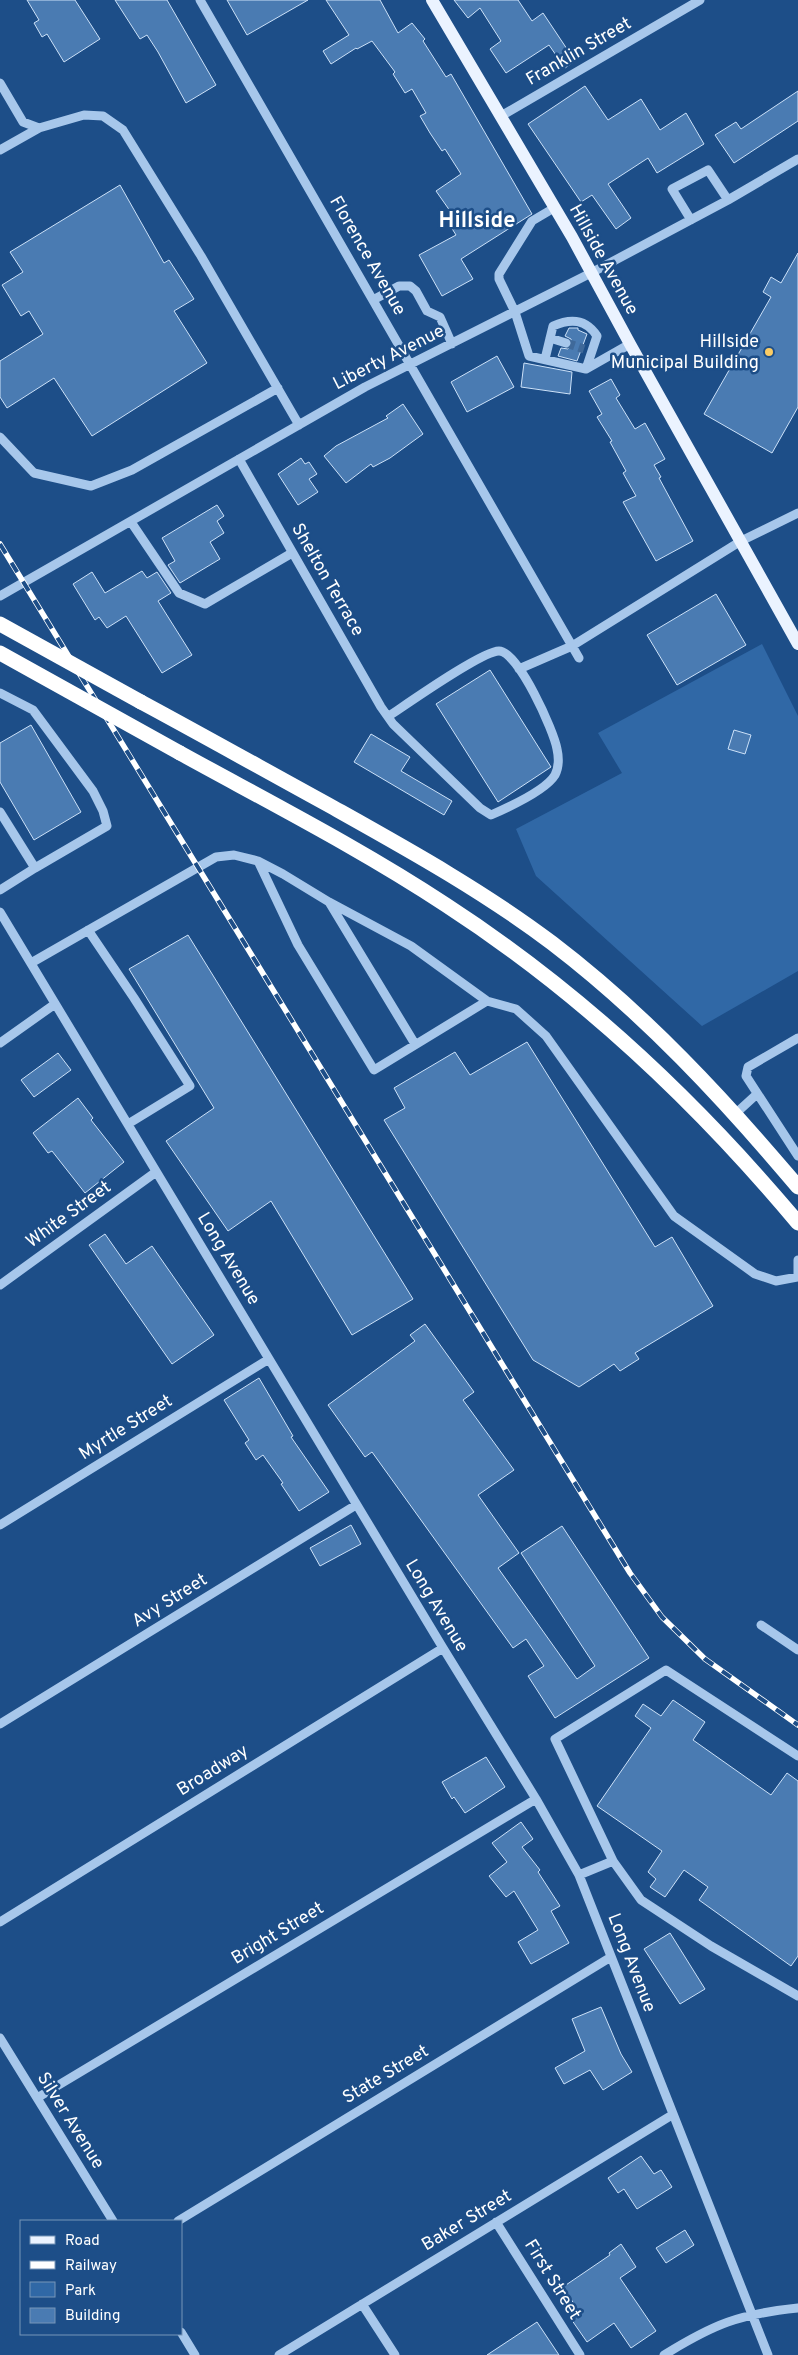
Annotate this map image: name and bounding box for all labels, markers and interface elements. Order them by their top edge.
street label: Franklin Street [522,13,636,91]
street label: Florence Avenue [324,192,410,320]
street label: Hillside Avenue [563,201,643,319]
district label: Hillside [439,208,515,235]
street label: Liberty Avenue [329,320,449,396]
place label: Hillside Municipal Building [611,331,759,375]
marker: Hillside Municipal Building [763,346,775,358]
street label: Shelton Terrace [285,519,369,641]
street label: White Street [22,1176,116,1254]
street label: Long Avenue [191,1208,265,1310]
street label: Myrtle Street [75,1390,177,1466]
street label: Long Avenue [399,1555,473,1657]
street label: Avy Street [128,1569,212,1633]
street label: Broadway [173,1740,253,1802]
street label: Bright Street [228,1897,328,1971]
street label: Long Avenue [602,1910,660,2016]
street label: State Street [339,2040,433,2110]
street label: Silver Avenue [31,2068,109,2174]
street label: Baker Street [418,2185,516,2257]
legend [20,2220,182,2335]
text: Road [65,2232,100,2251]
street label: First Street [518,2236,586,2324]
text: Railway [65,2257,117,2276]
text: Park [65,2282,96,2301]
text: Building [65,2307,120,2326]

